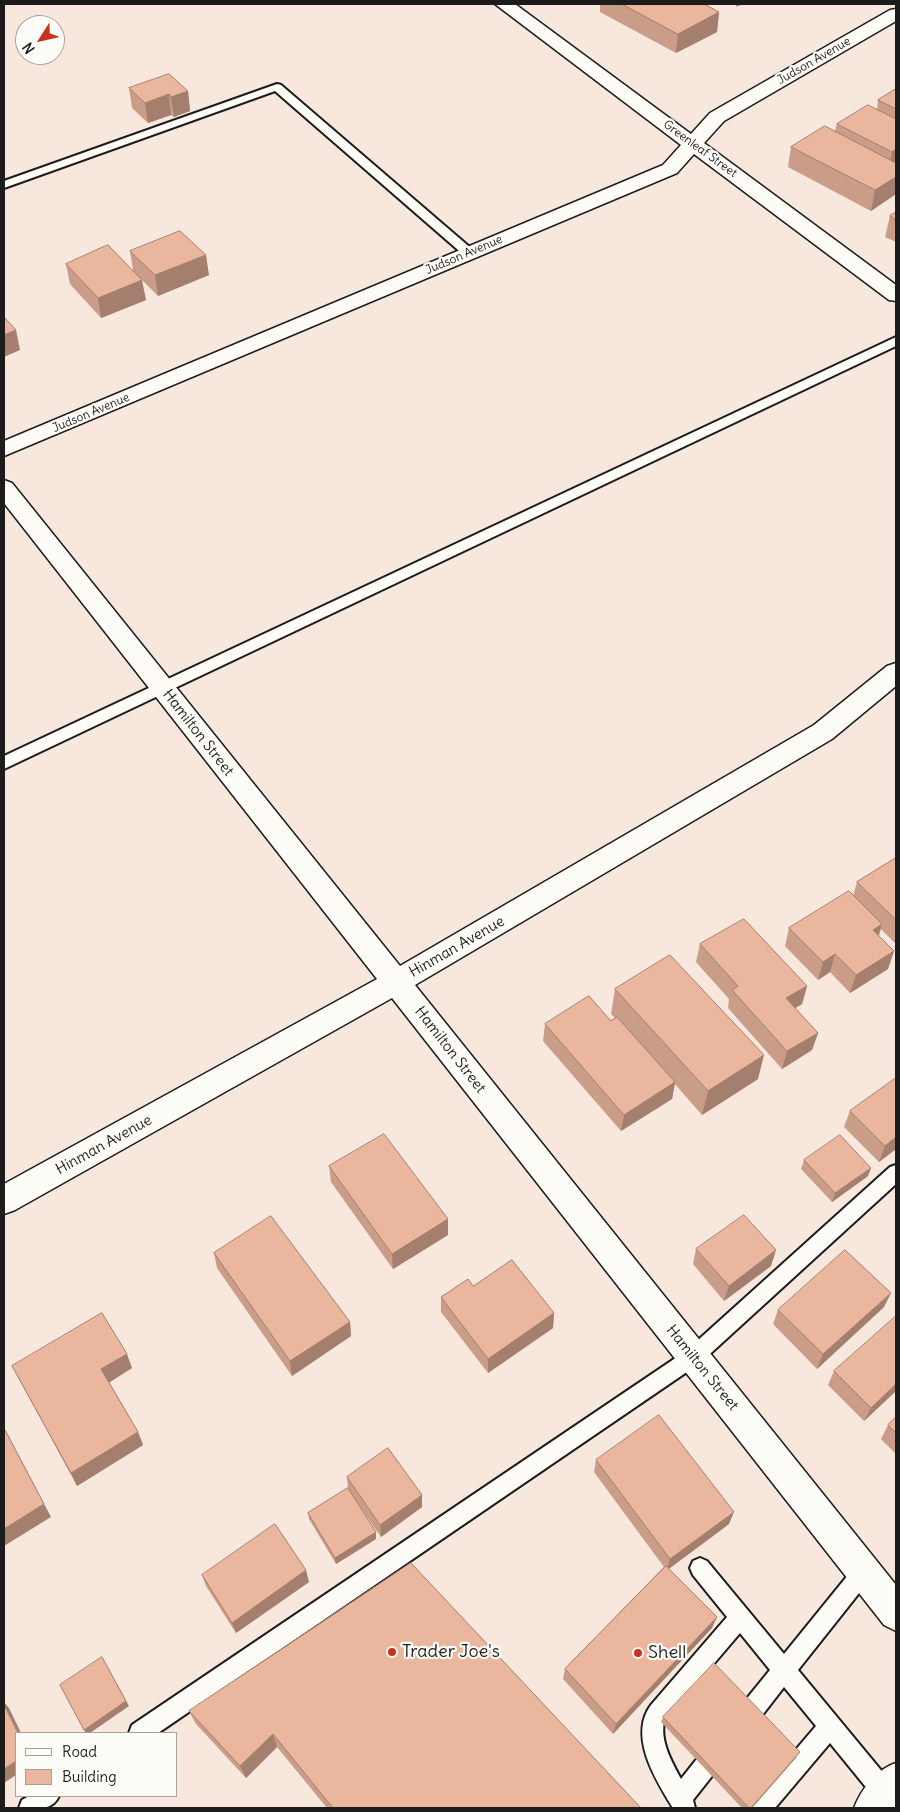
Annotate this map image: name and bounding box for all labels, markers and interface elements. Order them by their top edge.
north arrow [15,15,65,65]
street label: Judson Avenue [775,34,853,88]
text: N [18,39,39,57]
street label: Greenleaf Street [660,117,740,181]
street label: Judson Avenue [423,232,505,278]
street label: Judson Avenue [50,390,132,436]
street label: Hamilton Street [159,686,237,780]
street label: Hinman Avenue [406,912,508,982]
street label: Hamilton Street [411,1003,489,1097]
street label: Hinman Avenue [53,1111,155,1179]
street label: Hamilton Street [662,1322,742,1414]
place label: Trader Joe's [402,1641,500,1663]
place label: Shell [648,1642,686,1664]
marker: Trader Joe's [386,1646,398,1658]
marker: Shell [632,1647,644,1659]
legend [15,1732,178,1797]
text: Road [62,1742,97,1761]
text: Building [62,1767,117,1786]

